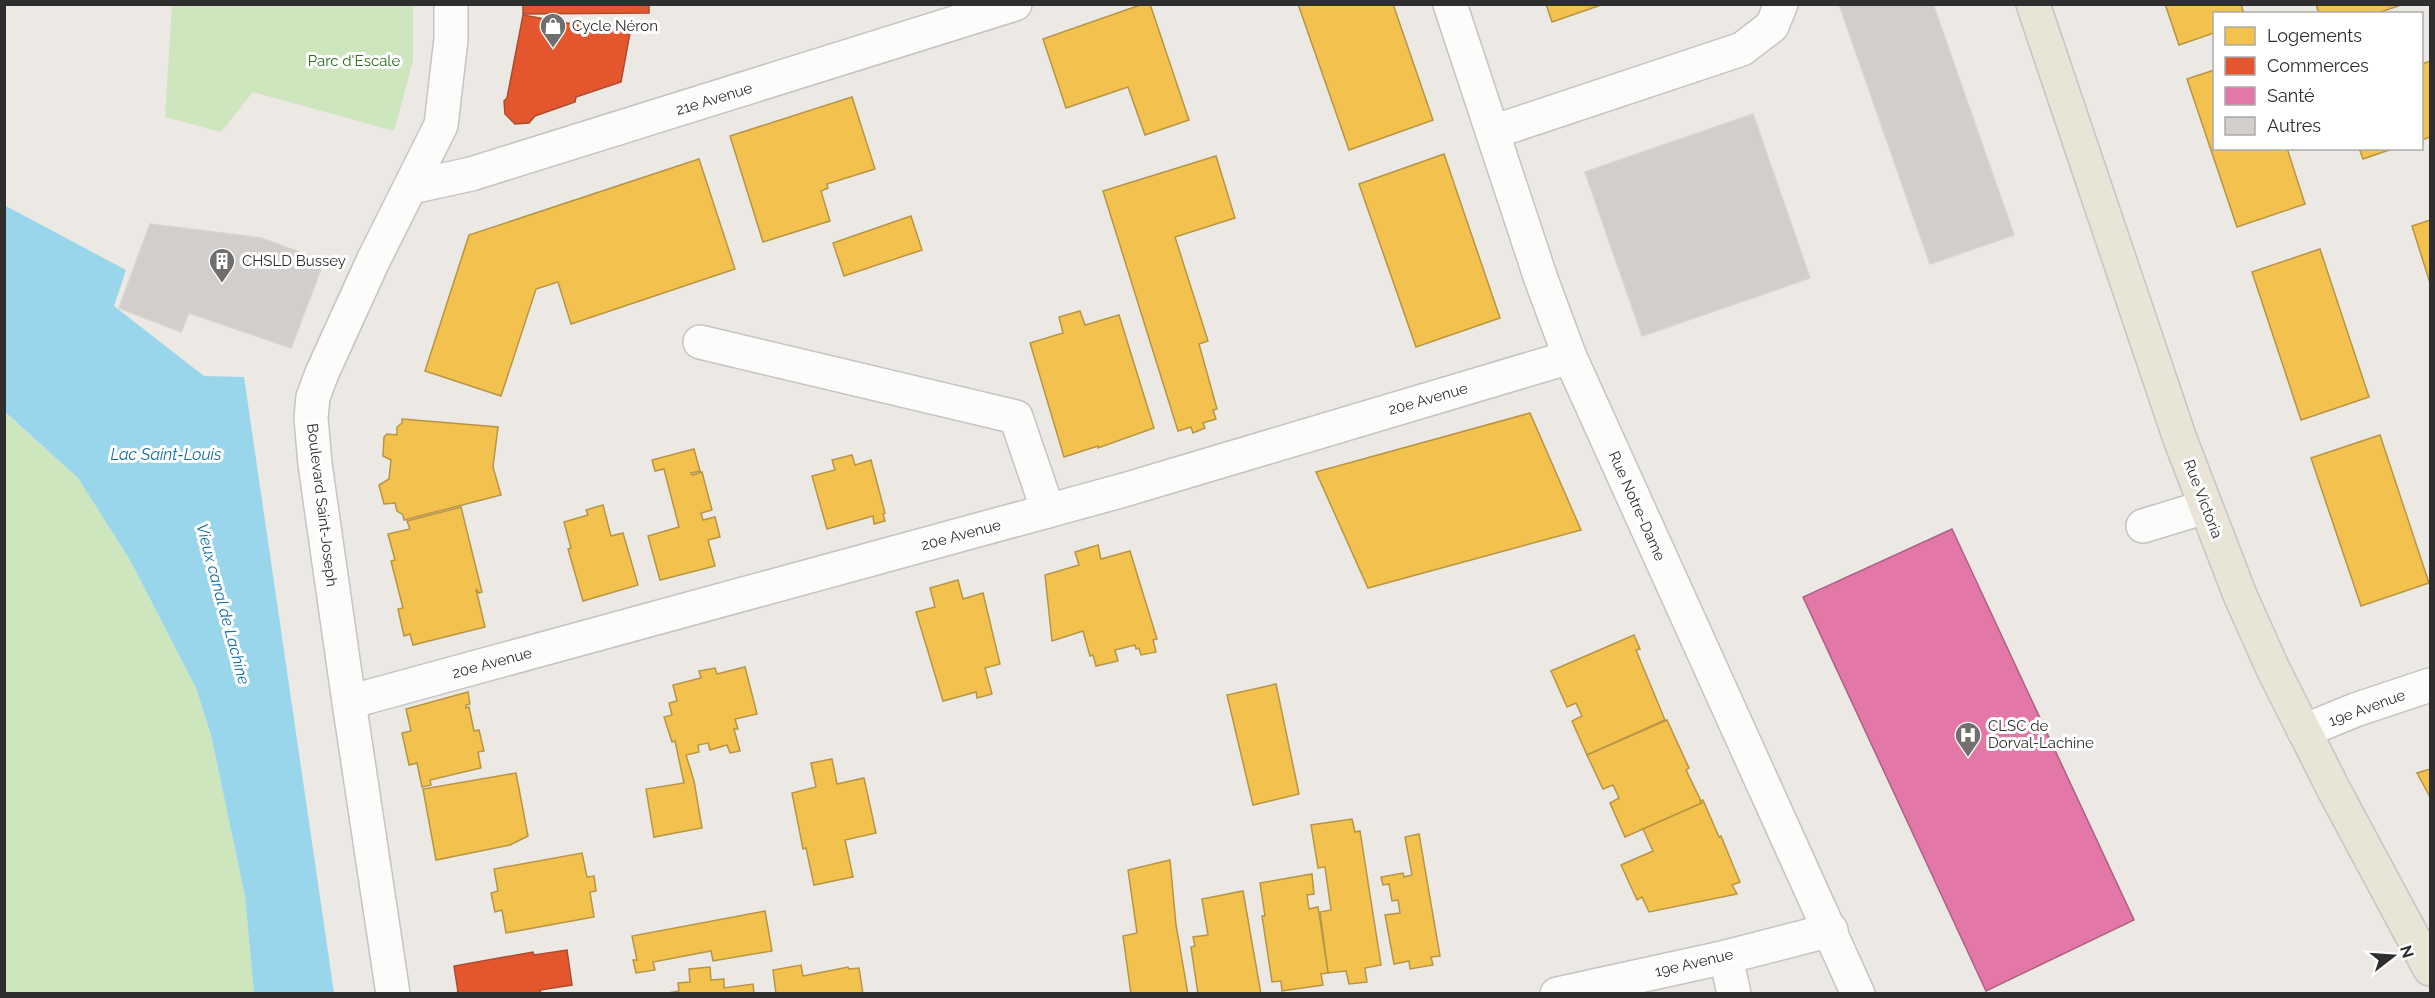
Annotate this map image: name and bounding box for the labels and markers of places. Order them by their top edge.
shop icon: Cycle Néron [538,11,568,49]
place label: Cycle Néron [572,17,658,35]
building icon: CHSLD Bussey [207,246,237,284]
place label: CHSLD Bussey [242,252,346,270]
place label: CLSC de Dorval-Lachine [1988,717,2094,752]
hospital icon: CLSC de Dorval-Lachine [1953,720,1983,758]

